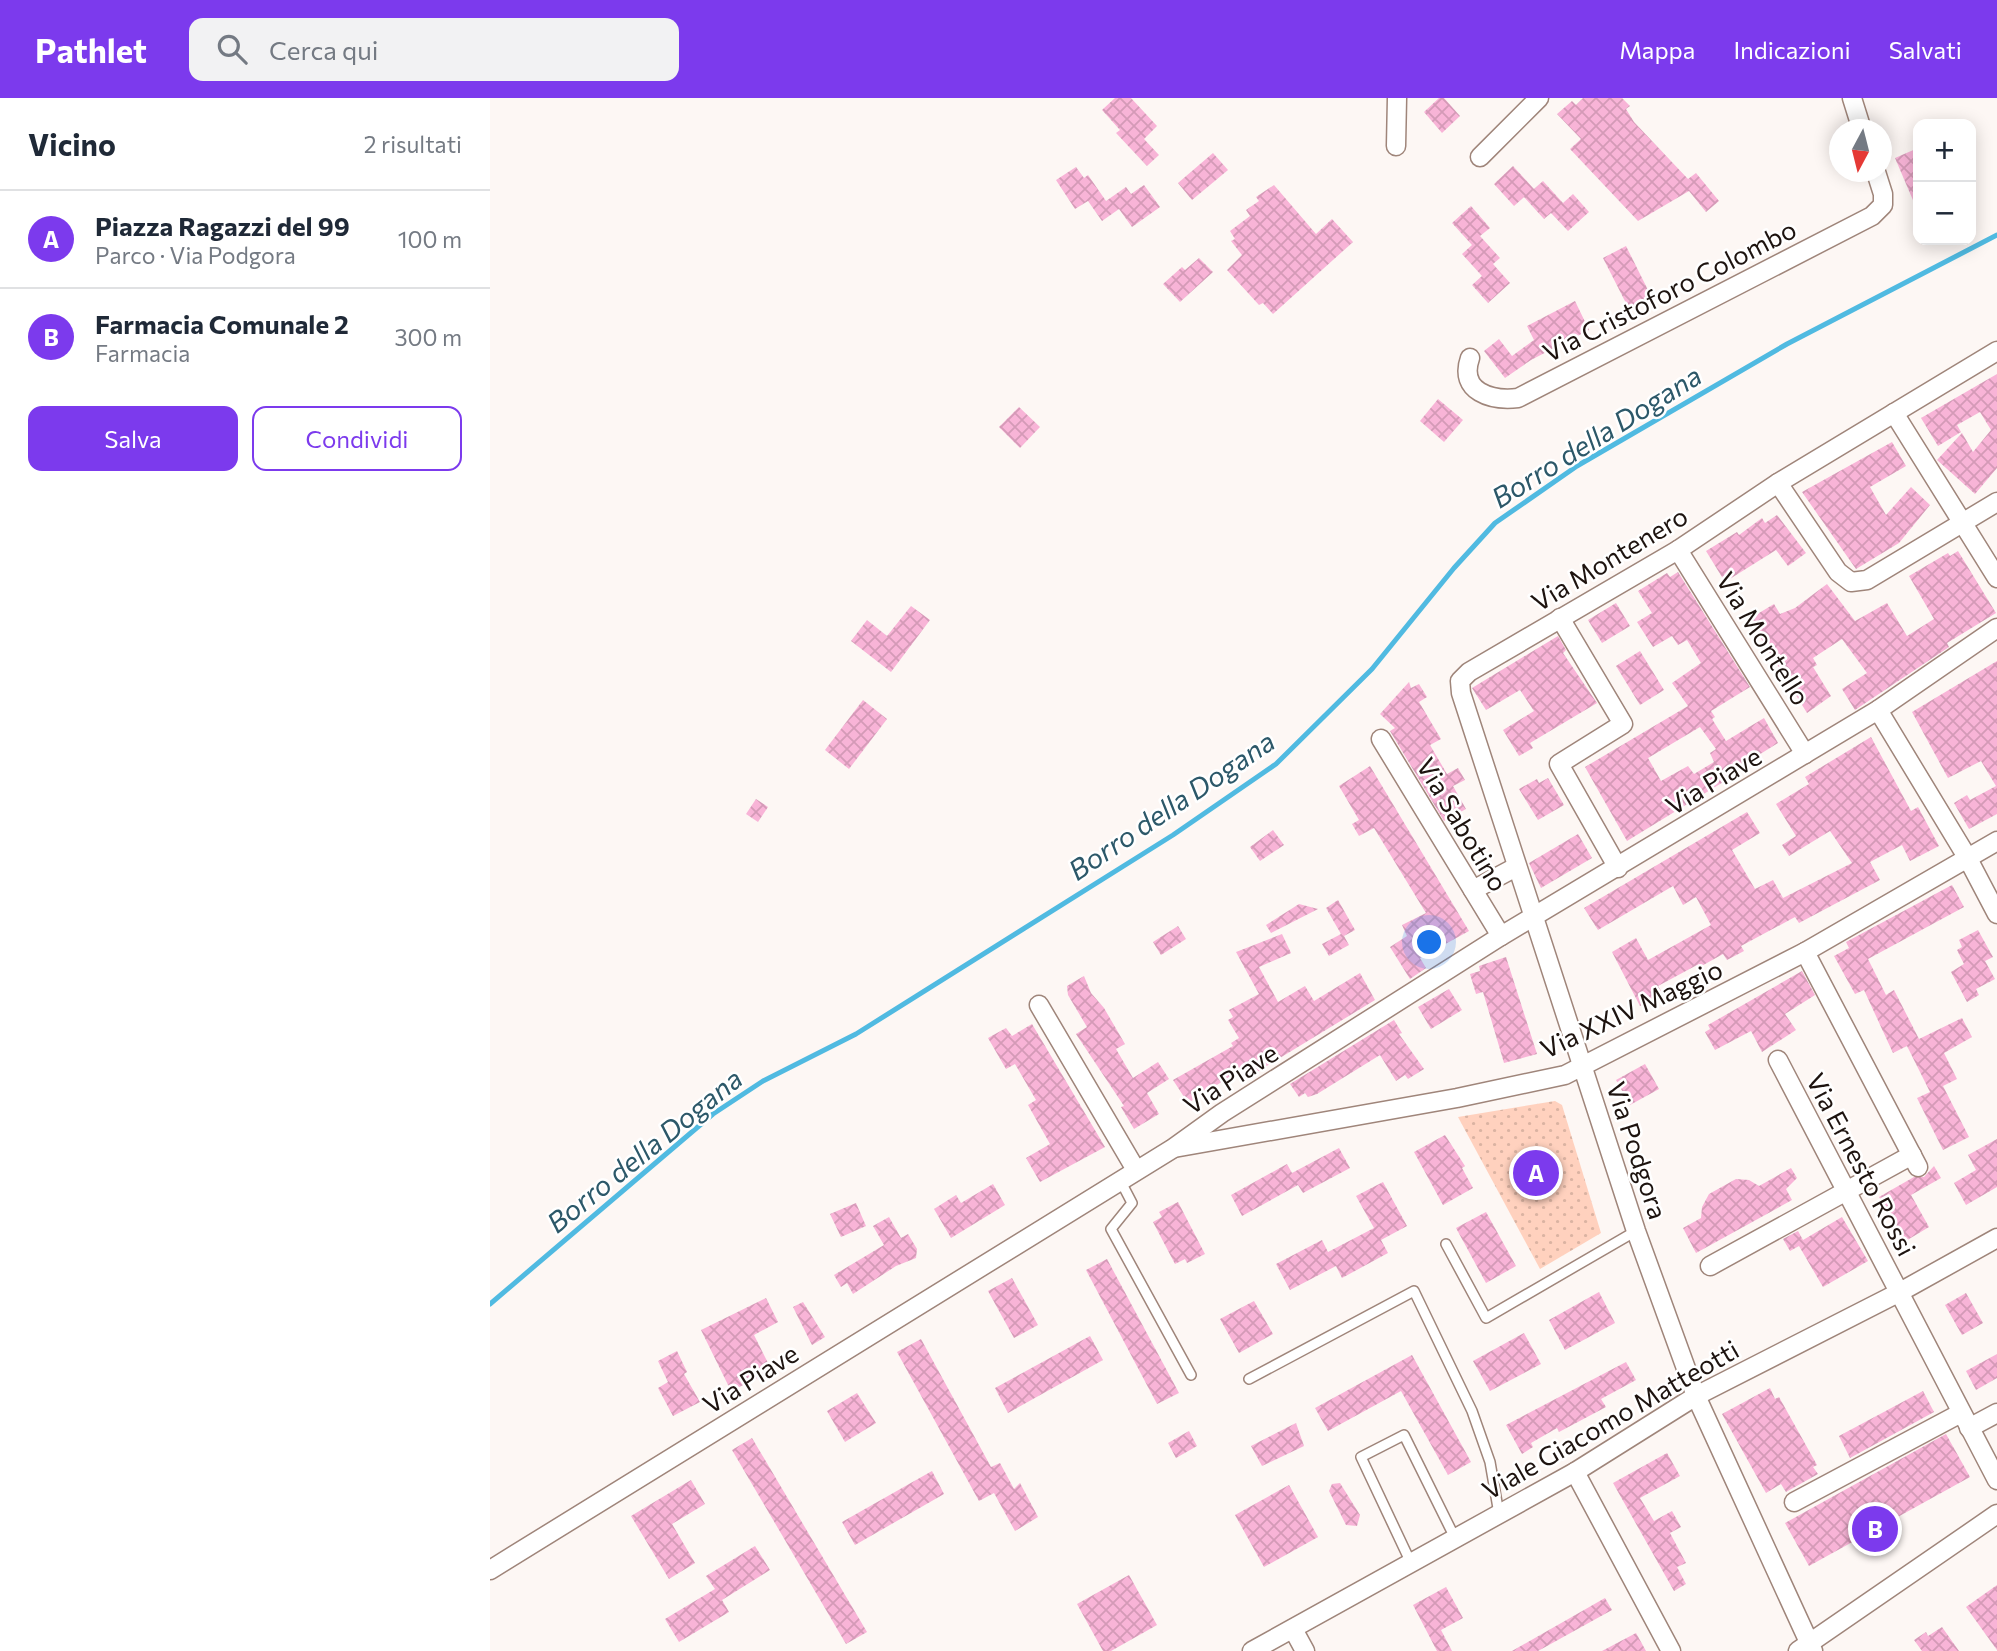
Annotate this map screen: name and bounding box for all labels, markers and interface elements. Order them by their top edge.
search box [189,18,679,81]
text: Pathlet [35,29,147,70]
icon: search [213,30,251,68]
text: Cerca qui [269,34,378,65]
text: Mappa [1619,35,1695,64]
text: Indicazioni [1733,35,1851,64]
text: Salvati [1889,35,1962,64]
north arrow [1829,119,1892,182]
map controls [1913,119,1976,245]
button: + [1913,119,1976,182]
text: Vicino [28,125,116,162]
text: 2 risultati [364,130,462,158]
button: − [1913,182,1976,245]
text: Piazza Ragazzi del 99 [95,210,350,241]
street label: Via Cristoforo Colombo [1537,213,1801,367]
text: A [43,225,59,253]
text: 100 m [398,225,462,253]
text: Parco · Via Podgora [95,241,296,269]
text: Farmacia Comunale 2 [95,308,349,339]
text: B [43,323,59,351]
text: 300 m [394,323,462,351]
text: Farmacia [95,339,190,367]
water label: Borro della Dogana [1485,358,1707,514]
button: Salva [28,406,238,471]
button: Condividi [252,406,462,471]
street label: Via Montenero [1525,499,1693,617]
street label: Via Montello [1711,566,1817,710]
water label: Borro della Dogana [1061,723,1281,887]
street label: Via Piave [1660,739,1766,821]
street label: Via Sabotino [1411,752,1515,896]
your location [1412,925,1446,959]
street label: Via XXIV Maggio [1535,952,1727,1064]
street label: Via Piave [1177,1036,1283,1120]
water label: Borro della Dogana [539,1061,749,1239]
street label: Via Ernesto Rossi [1801,1067,1923,1261]
street label: Via Podgora [1601,1077,1675,1223]
pin: A [1513,1147,1559,1199]
street label: Viale Giacomo Matteotti [1476,1333,1744,1505]
street label: Via Piave [697,1337,803,1419]
pin: B [1852,1503,1898,1555]

